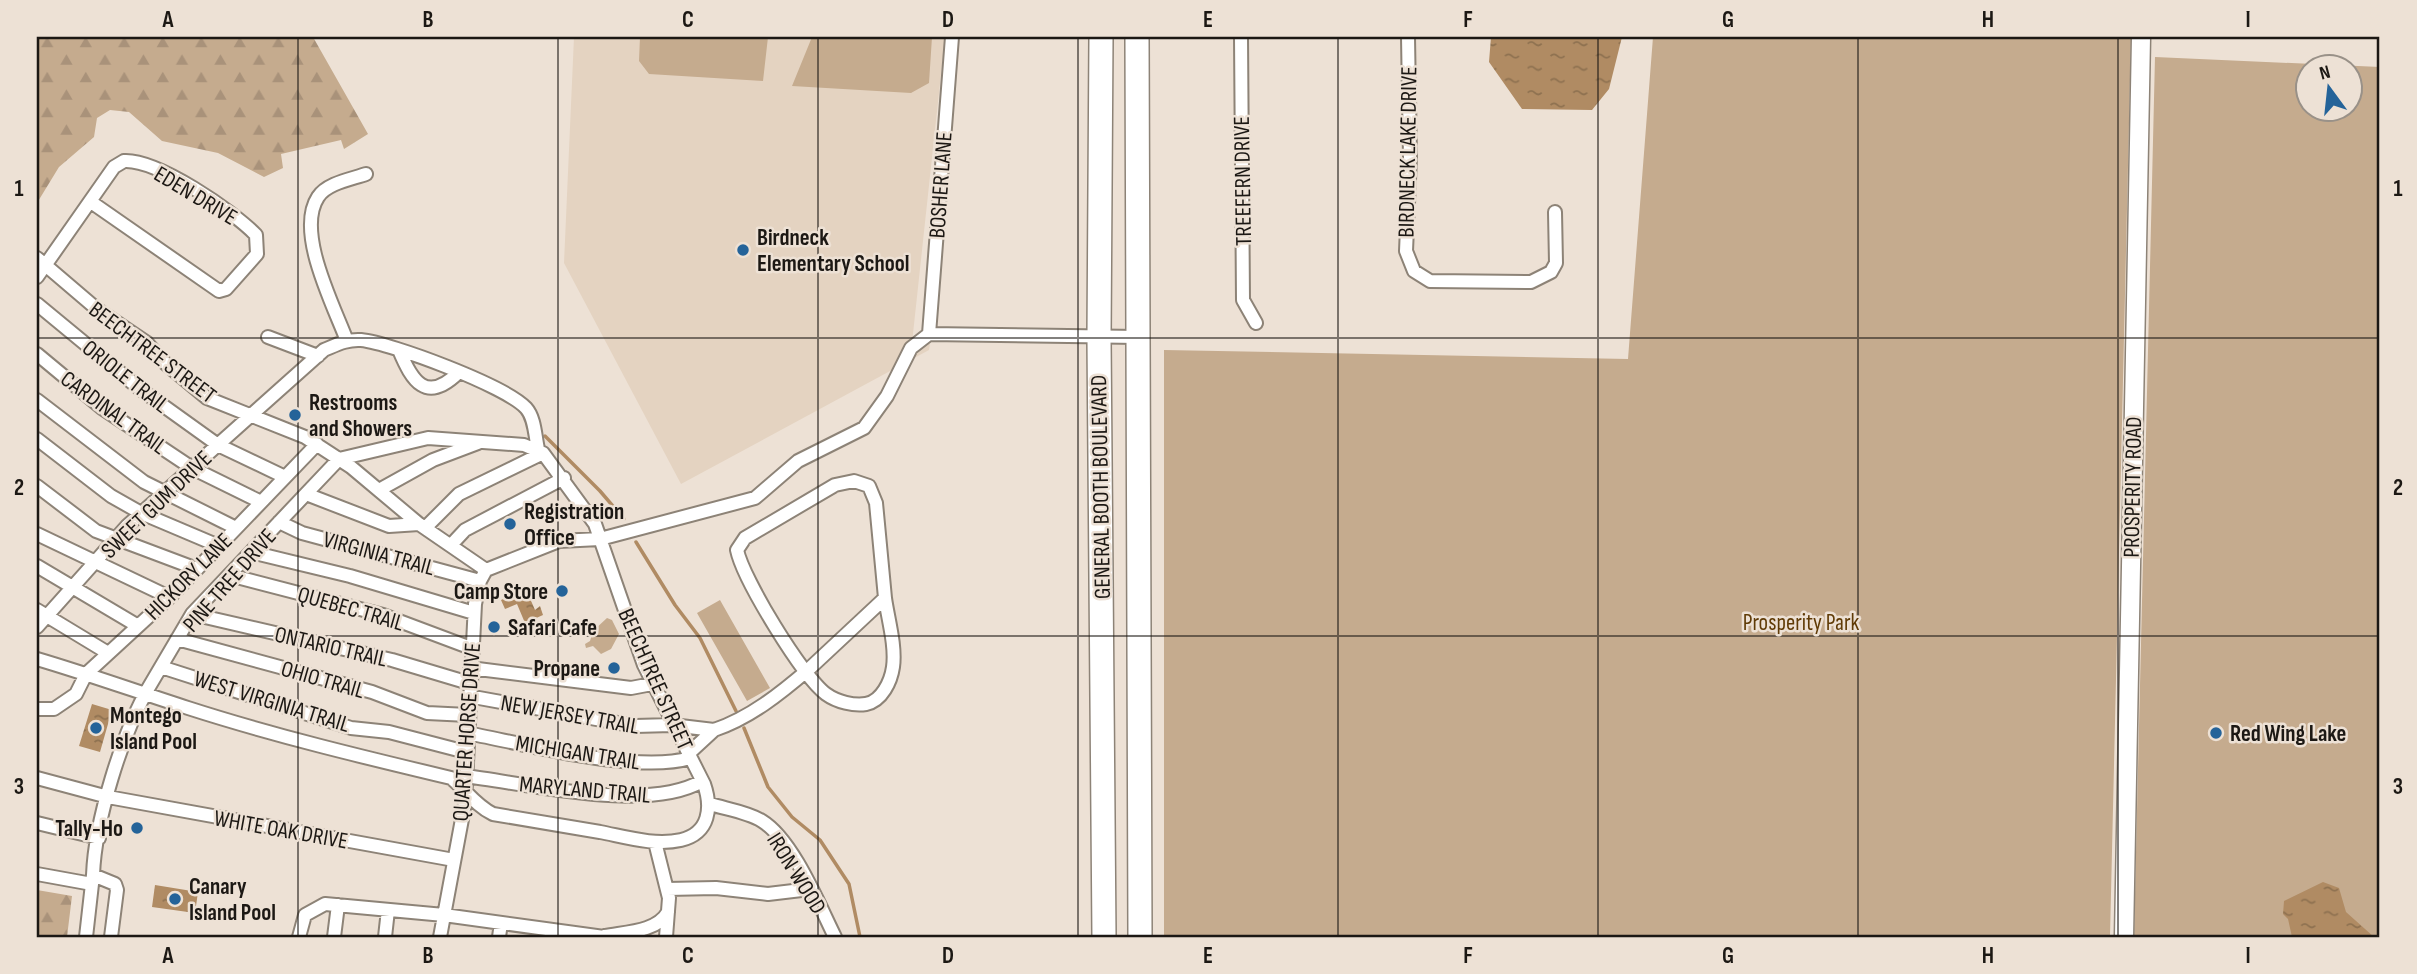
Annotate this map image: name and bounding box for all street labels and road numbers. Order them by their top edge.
street label: BIRDNECK LAKE DRIVE [1393,66,1423,238]
street label: TREEFERN DRIVE [1228,116,1258,246]
street label: BOSHER LANE [923,131,959,239]
street label: EDEN DRIVE [149,160,242,232]
street label: BEECHTREE STREET [83,296,222,410]
street label: ORIOLE TRAIL [76,334,175,420]
street label: CARDINAL TRAIL [55,365,172,461]
street label: GENERAL BOOTH BOULEVARD [1085,375,1117,599]
street label: PROSPERITY ROAD [2118,416,2148,558]
street label: SWEET GUM DRIVE [95,445,218,565]
street label: PINE TREE DRIVE [177,523,282,638]
street label: VIRGINIA TRAIL [320,526,438,582]
street label: HICKORY LANE [139,527,238,626]
street label: QUEBEC TRAIL [294,580,408,638]
street label: BEECHTREE STREET [611,604,699,755]
street label: ONTARIO TRAIL [272,620,390,674]
street label: QUARTER HORSE DRIVE [447,642,487,822]
street label: OHIO TRAIL [278,655,368,705]
street label: WEST VIRGINIA TRAIL [190,665,353,739]
street label: NEW JERSEY TRAIL [498,689,642,741]
street label: MICHIGAN TRAIL [514,729,642,777]
street label: MARYLAND TRAIL [518,770,652,810]
street label: WHITE OAK DRIVE [212,804,350,856]
street label: IRON WOOD [760,828,832,919]

